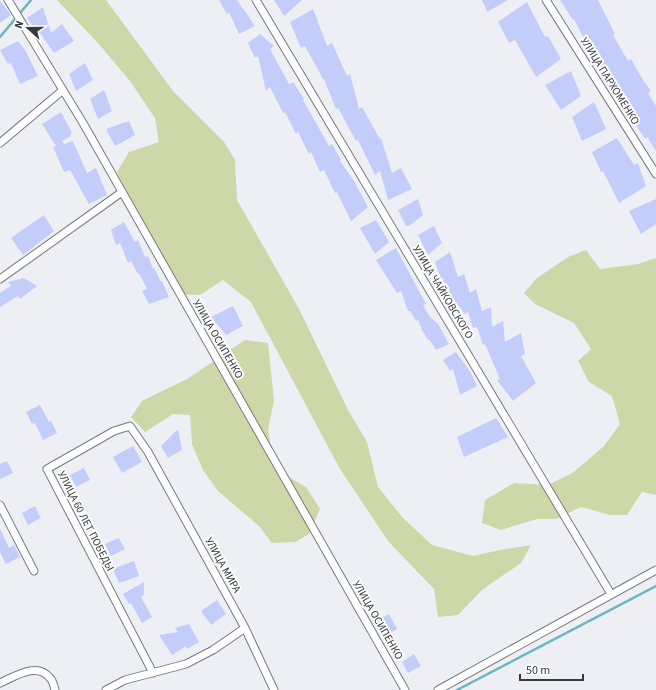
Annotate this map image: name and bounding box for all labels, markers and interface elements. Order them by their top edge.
north arrow [8,8,48,48]
text: N [11,18,27,31]
street label: УЛИЦА ПАРХОМЕНКО [577,34,643,128]
street label: УЛИЦА ЧАЙКОВСКОГО [409,243,477,341]
street label: УЛИЦА ОСИПЕНКО [189,297,247,381]
street label: УЛИЦА 60 ЛЕТ ПОБЕДЫ [54,468,118,574]
street label: УЛИЦА МИРА [202,535,244,595]
street label: УЛИЦА ОСИПЕНКО [349,578,407,662]
scale bar [520,656,583,682]
text: 50 m [526,662,550,679]

